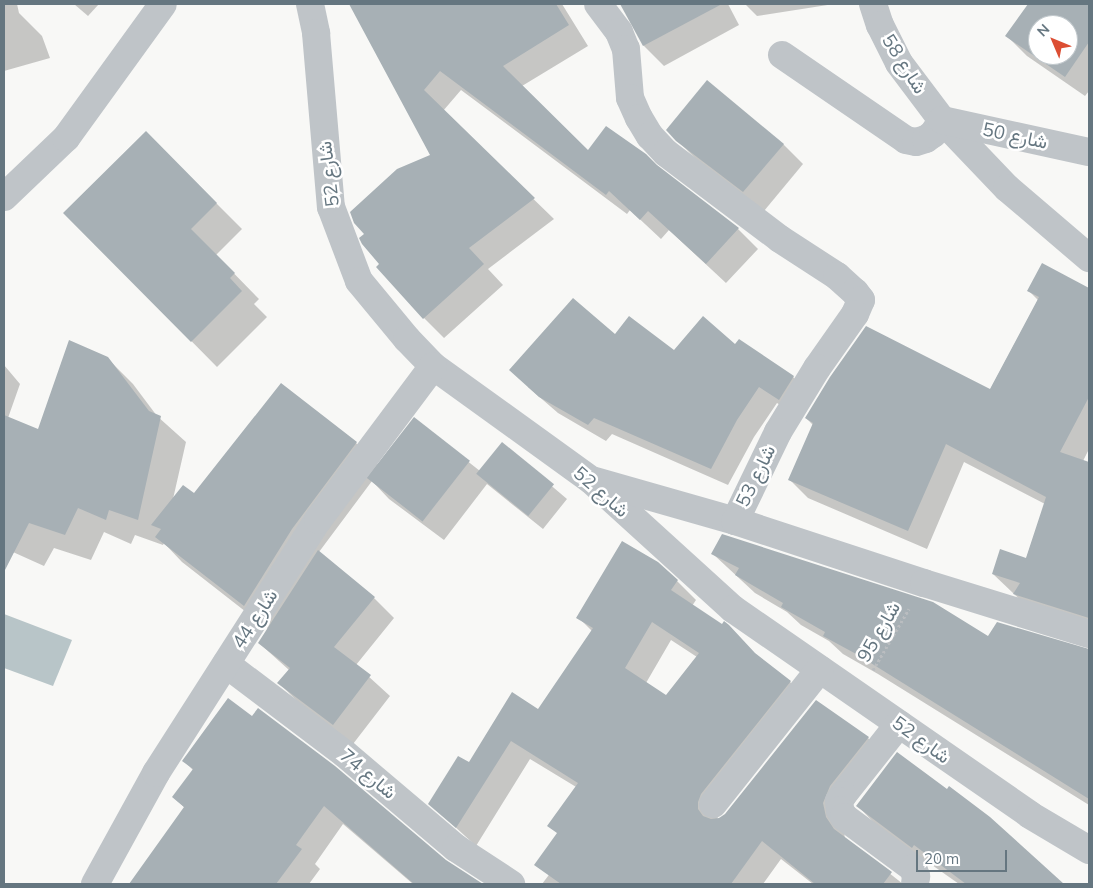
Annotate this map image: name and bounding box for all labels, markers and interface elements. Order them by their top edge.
north arrow [1028,15,1078,65]
text: N [1033,20,1053,40]
street label: شارع 58 [877,30,931,98]
street label: شارع 50 [980,118,1050,154]
street label: شارع 52 [314,140,344,208]
street label: شارع 53 [731,441,781,511]
street label: شارع 52 [569,462,633,522]
street label: شارع 44 [227,585,283,653]
street label: شارع 95 [853,598,905,666]
street label: شارع 52 [888,711,954,769]
street label: شارع 74 [335,744,401,804]
scale bar [918,840,1009,872]
text: 20 m [924,849,959,868]

